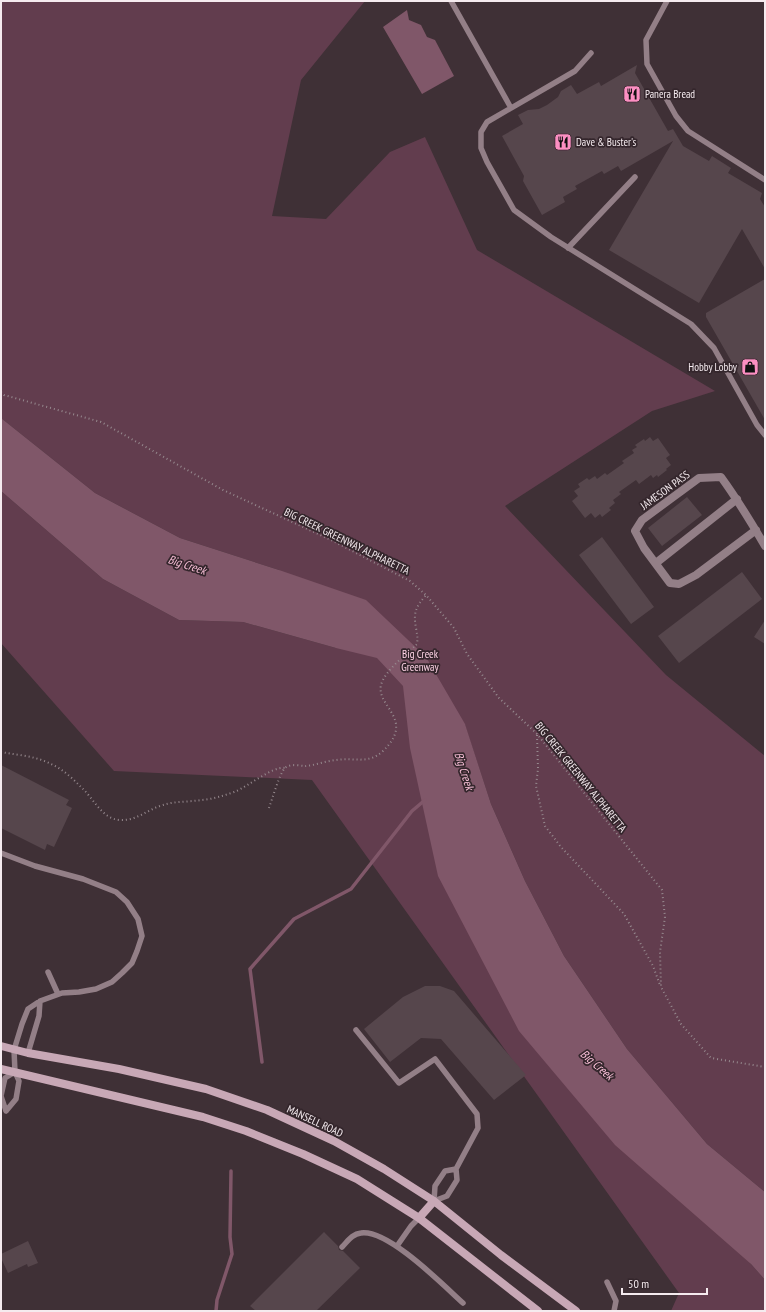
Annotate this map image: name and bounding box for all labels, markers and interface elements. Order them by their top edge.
restaurant icon: Panera Bread [622,84,642,104]
place label: Panera Bread [645,87,695,101]
restaurant icon: Dave & Buster's [553,132,573,152]
place label: Dave & Buster's [576,135,636,149]
shop icon: Hobby Lobby [740,357,760,377]
place label: Hobby Lobby [688,360,738,374]
street label: JAMESON PASS [637,467,693,513]
street label: BIG CREEK GREENWAY ALPHARETTA [282,505,413,578]
water label: Big Creek [166,551,209,578]
park label: Big Creek Greenway [401,647,440,674]
street label: BIG CREEK GREENWAY ALPHARETTA [532,719,630,836]
water label: Big Creek [451,750,478,793]
water label: Big Creek [578,1046,618,1084]
street label: MANSELL ROAD [285,1102,346,1140]
scale bar [622,1270,707,1296]
text: 50 m [628,1276,649,1291]

